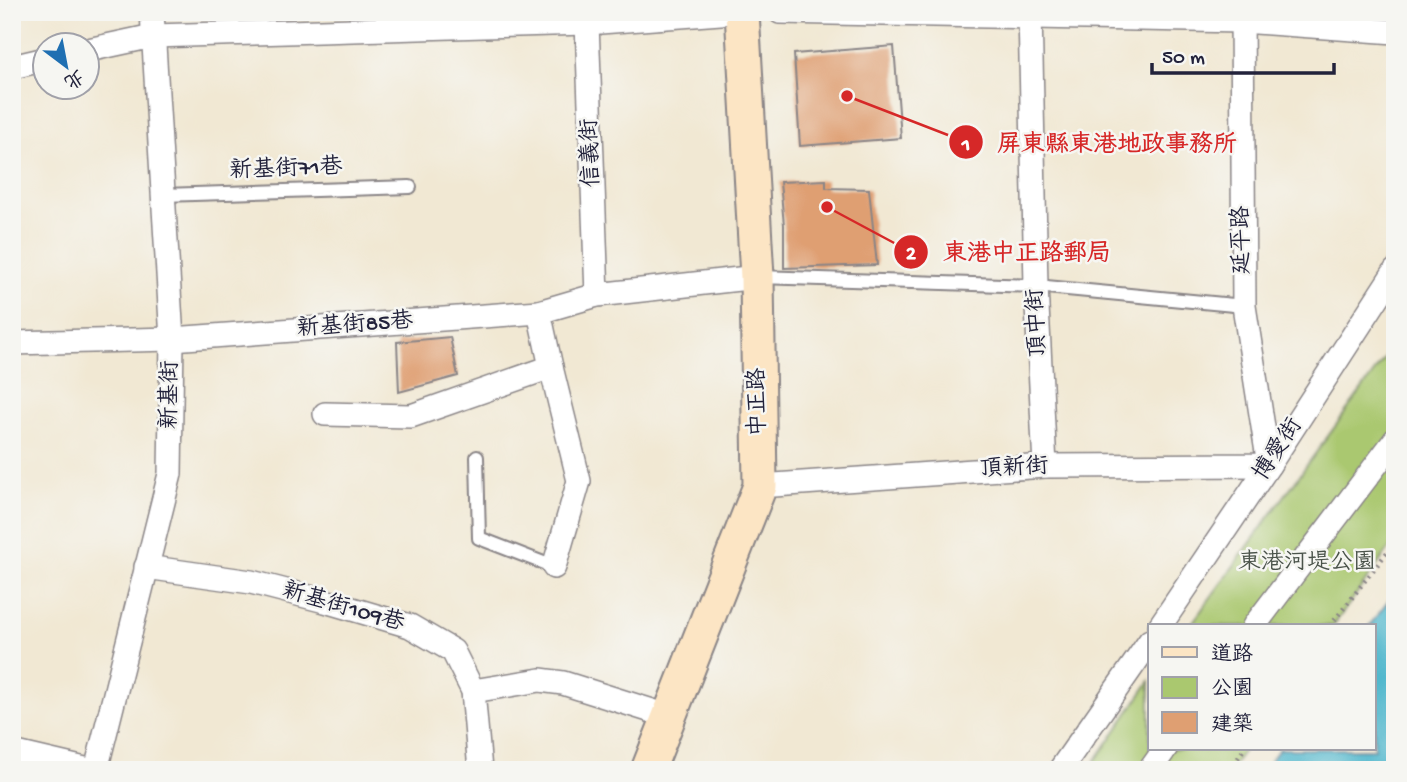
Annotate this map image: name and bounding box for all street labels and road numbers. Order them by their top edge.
street label: 信義街 [575,118,607,188]
street label: 新基街71巷 [229,153,344,185]
street label: 延平路 [1228,205,1257,275]
street label: 頂中街 [1022,288,1053,358]
street label: 新基街85巷 [296,307,415,344]
street label: 新基街 [156,360,185,430]
street label: 中正路 [744,367,773,437]
street label: 博愛街 [1247,413,1309,486]
street label: 頂新街 [979,453,1049,484]
street label: 新基街109巷 [279,577,408,639]

